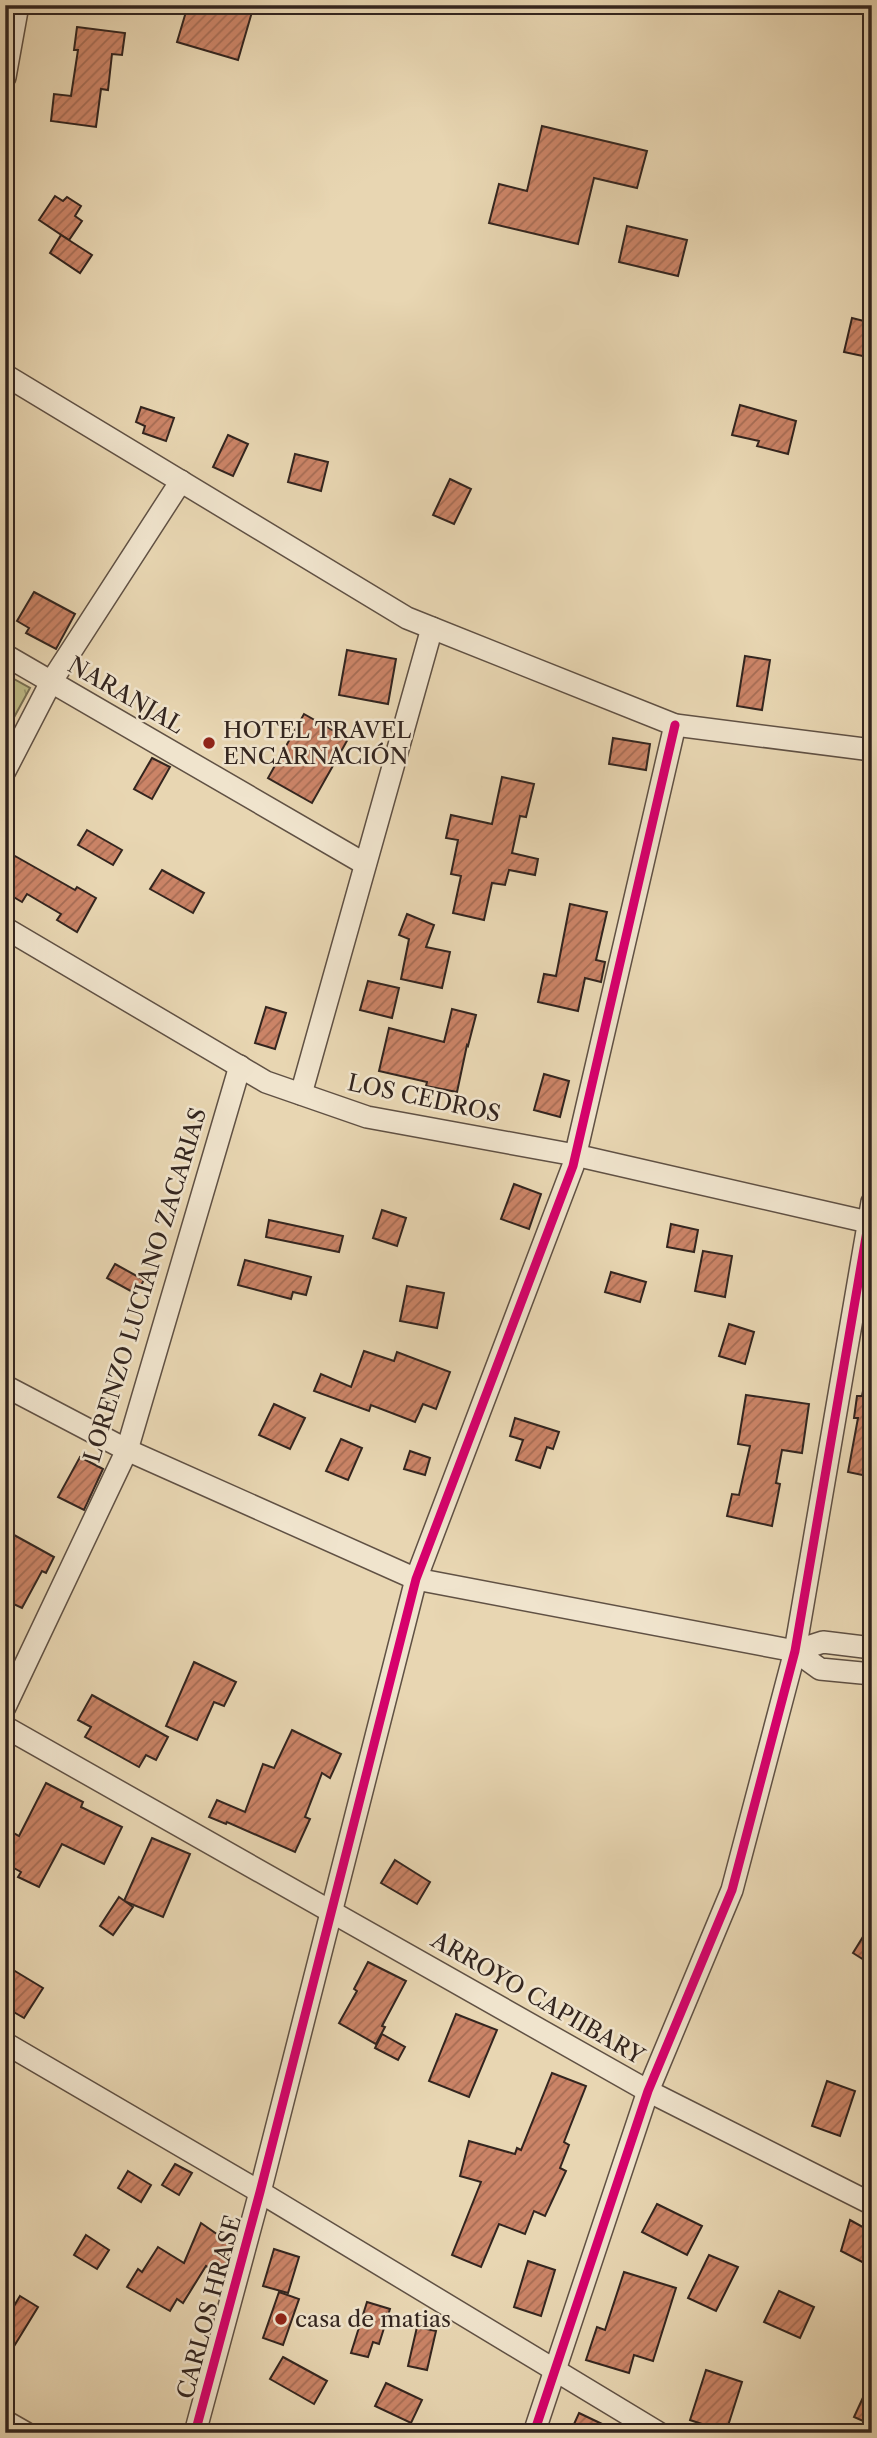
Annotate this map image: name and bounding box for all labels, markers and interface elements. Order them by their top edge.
street label: NARANJAL [63,651,189,739]
place label: HOTEL TRAVEL ENCARNACIÓN [223,716,411,770]
marker: HOTEL TRAVEL ENCARNACIÓN [201,735,217,751]
street label: LOS CEDROS [345,1068,503,1128]
street label: LORENZO LUCIANO ZACARIAS [78,1104,212,1466]
street label: ARROYO CAPIIBARY [426,1925,650,2071]
street label: CARLOS HRASE [171,2212,247,2402]
place label: casa de matias [295,2305,451,2333]
marker: casa de matias [273,2311,289,2327]

